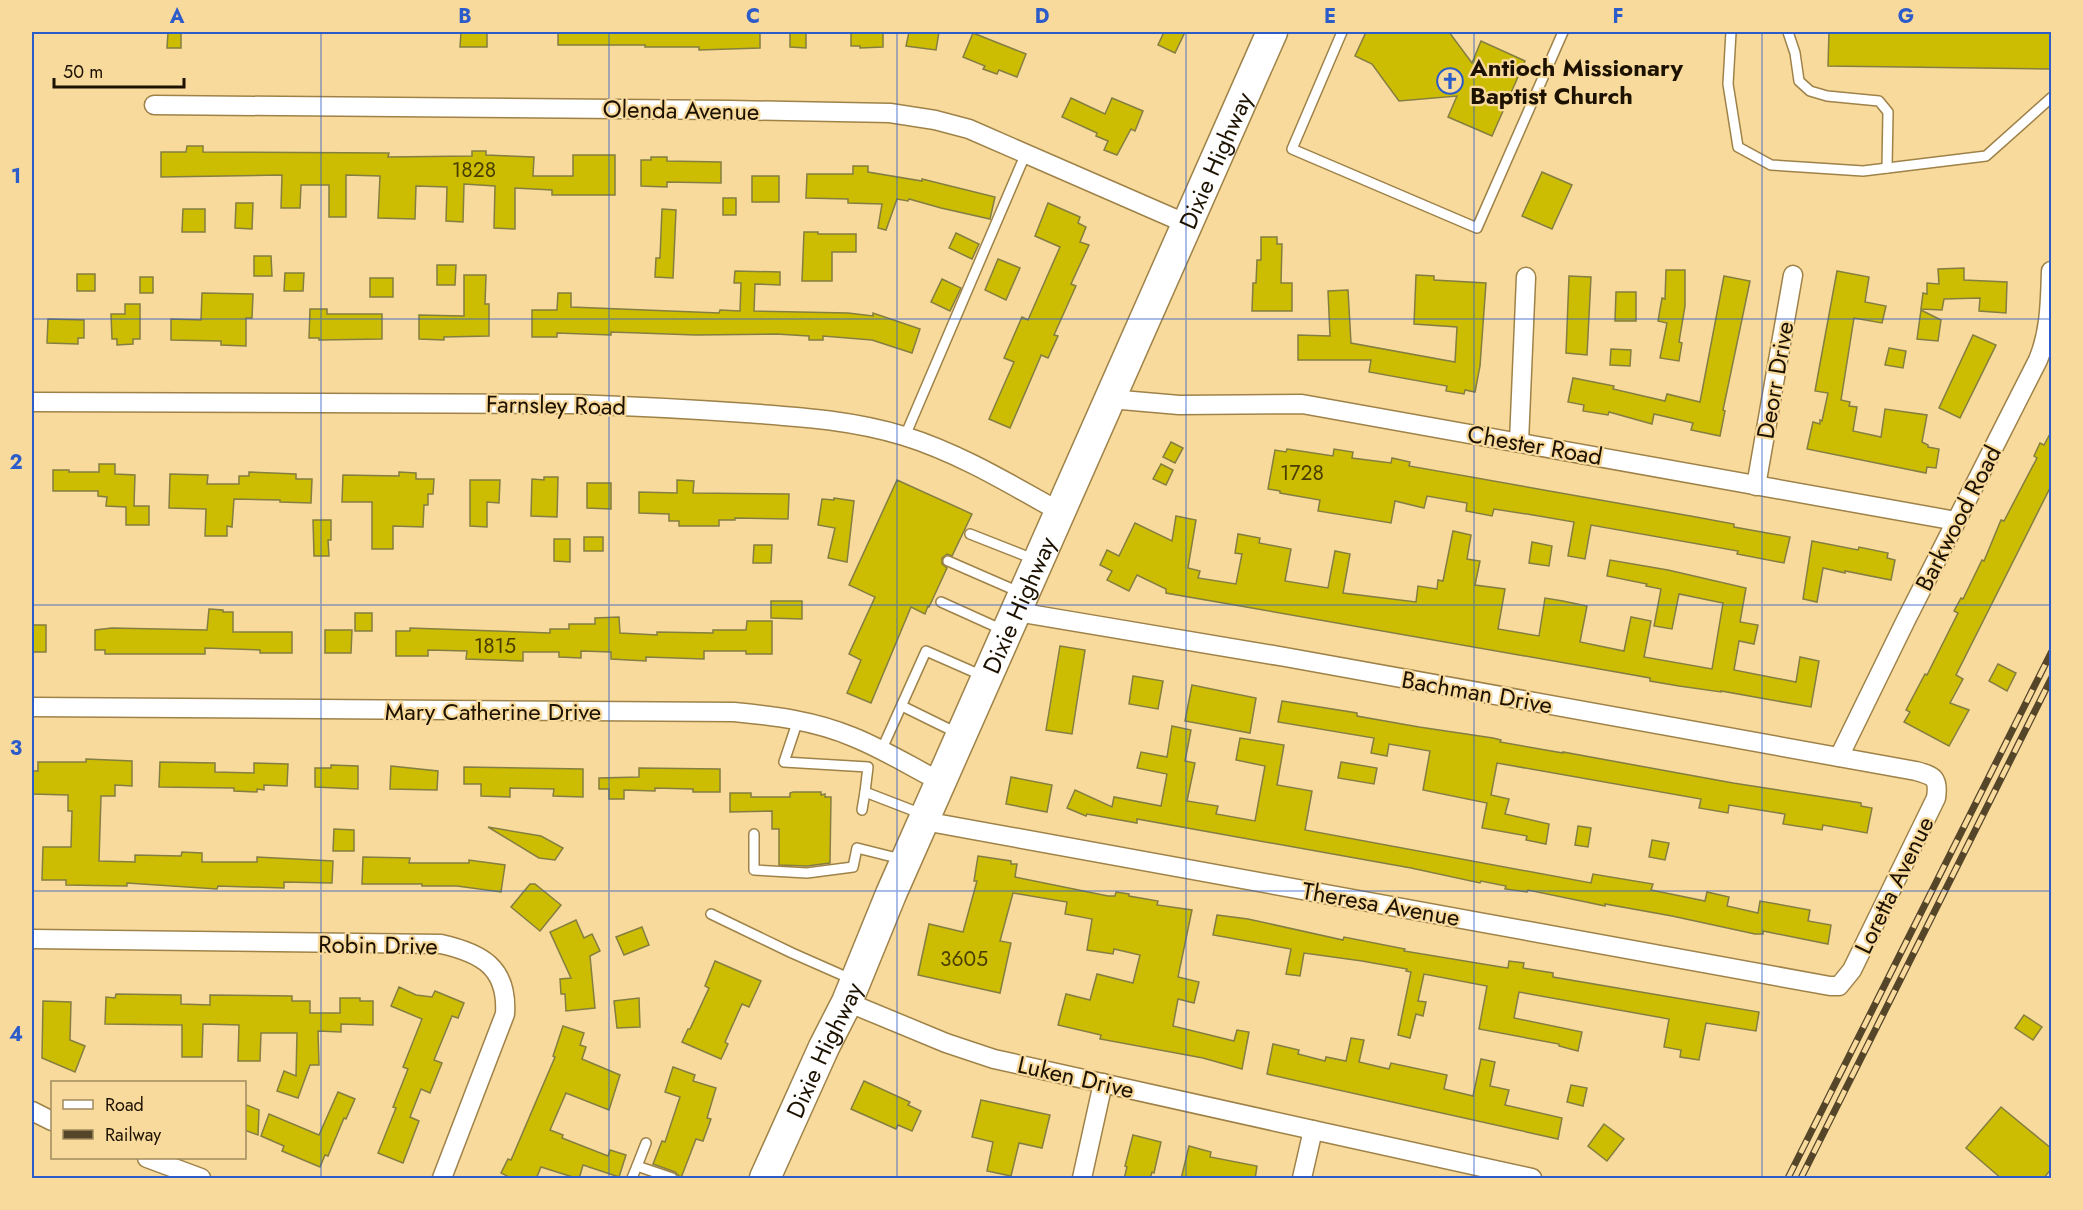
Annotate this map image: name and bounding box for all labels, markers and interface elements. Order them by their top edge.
text: A [169,2,185,31]
text: B [458,2,472,31]
text: C [746,2,760,31]
text: D [1035,2,1049,31]
text: E [1324,2,1336,31]
text: F [1612,2,1624,31]
text: G [1898,2,1914,31]
place label: Antioch Missionary Baptist Church [1469,50,1684,113]
scale bar [54,51,184,89]
text: 50 m [63,59,103,85]
church icon: Antioch Missionary Baptist Church [1435,66,1465,96]
street label: Dixie Highway [1170,86,1261,234]
street label: Olenda Avenue [602,91,760,129]
house number: 1828 [452,155,496,185]
text: 1 [11,162,21,191]
street label: Deorr Drive [1747,318,1803,442]
street label: Farnsley Road [486,386,626,424]
street label: Chester Road [1465,416,1605,474]
street label: Barkwood Road [1906,439,2010,597]
text: 2 [9,448,23,477]
house number: 1728 [1280,458,1324,488]
street label: Dixie Highway [973,530,1065,679]
house number: 1815 [474,631,516,661]
street label: Bachman Drive [1399,662,1555,722]
street label: Mary Catherine Drive [385,694,601,729]
text: 3 [10,734,22,763]
street label: Loretta Avenue [1846,810,1942,960]
street label: Theresa Avenue [1299,873,1463,935]
street label: Robin Drive [318,926,438,964]
house number: 3605 [940,944,988,974]
street label: Dixie Highway [777,976,871,1123]
text: 4 [9,1020,23,1049]
street label: Luken Drive [1014,1047,1138,1107]
legend [51,1081,246,1159]
text: Road [105,1092,144,1118]
text: Railway [105,1122,161,1148]

